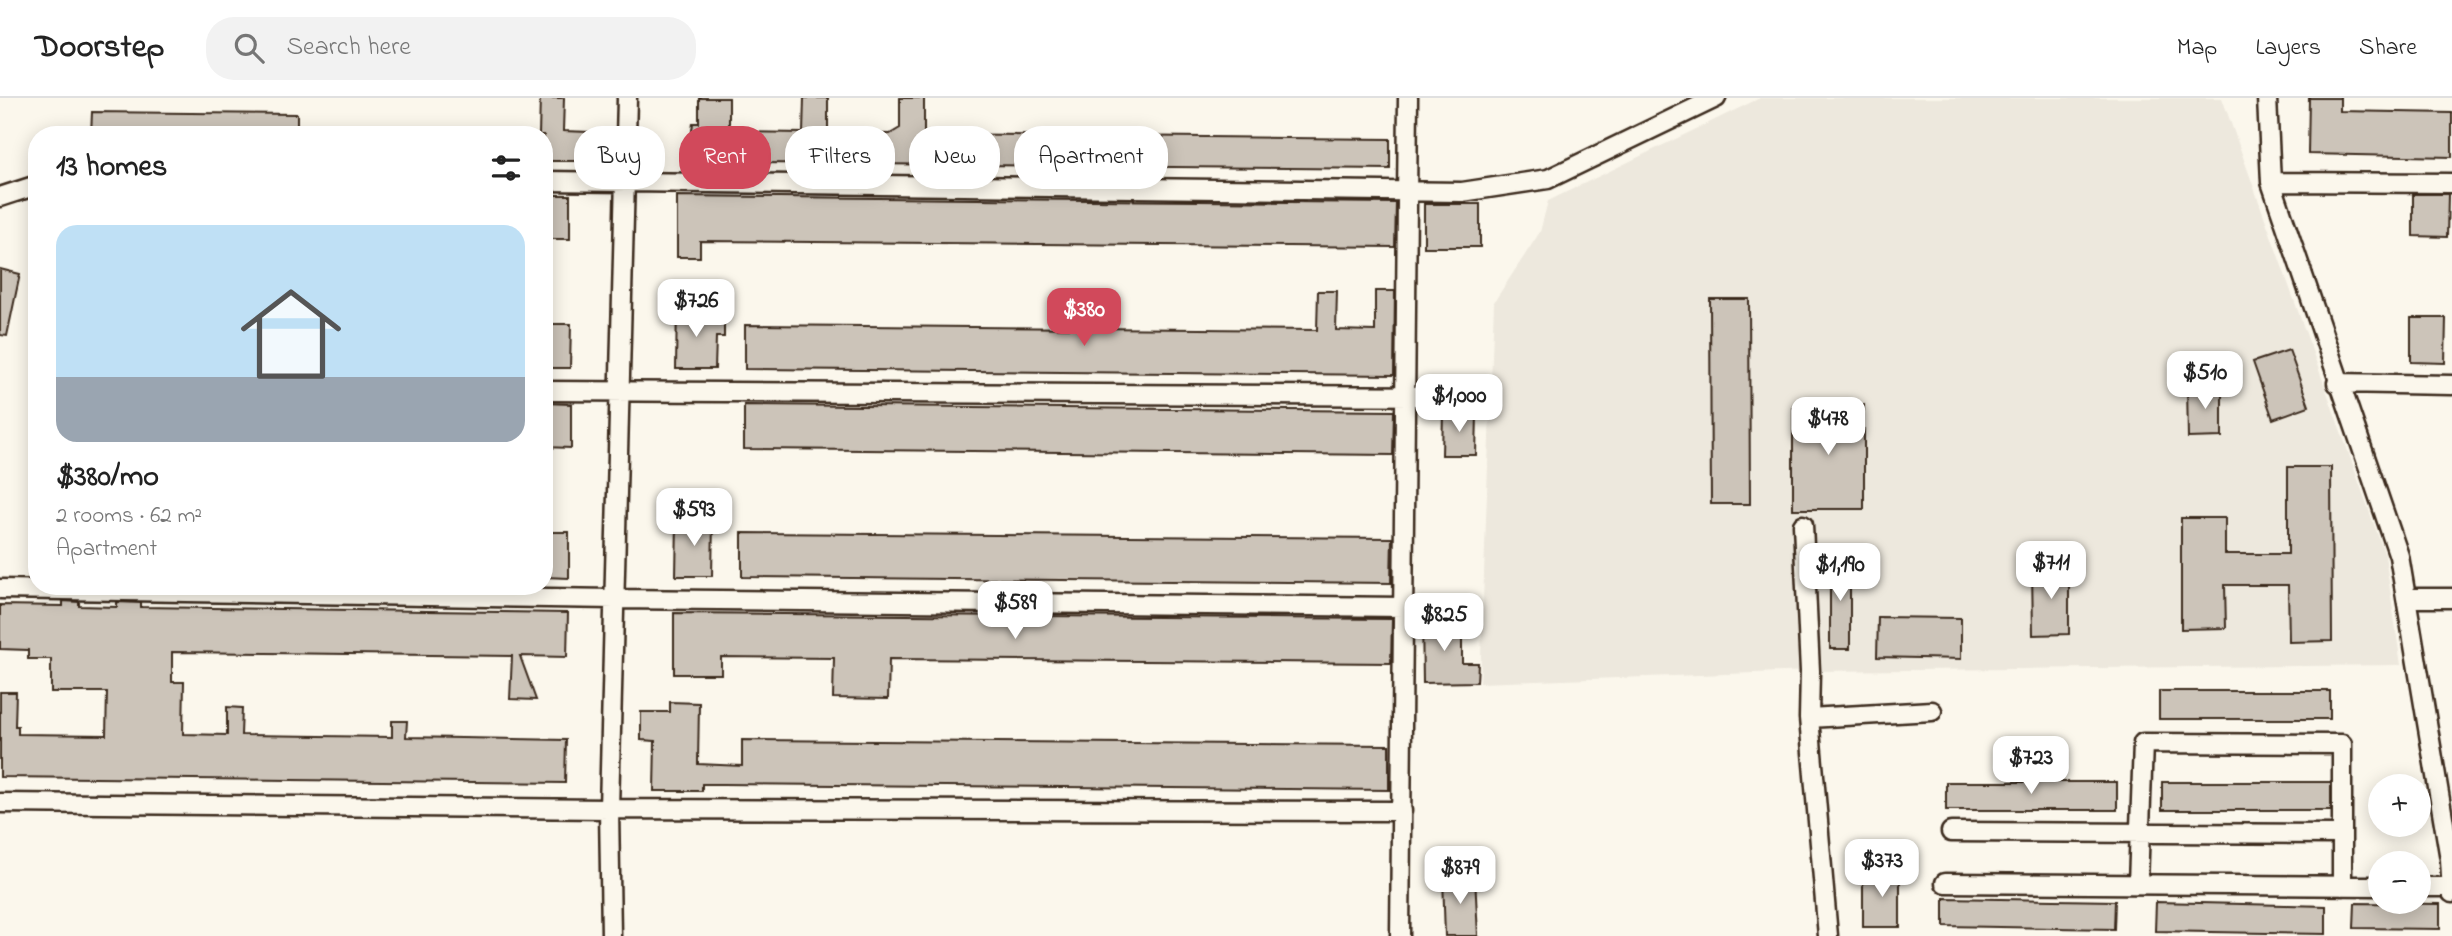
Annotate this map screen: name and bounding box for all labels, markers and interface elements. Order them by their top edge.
search box [206,17,696,80]
text: Doorstep [35,24,164,72]
icon: search [230,29,268,67]
text: Search here [286,29,411,67]
text: Map [2177,31,2217,66]
text: Layers [2255,31,2321,66]
text: Share [2359,31,2417,66]
chip: Buy [574,126,665,189]
chip: Rent [679,126,771,189]
chip: Filters [785,126,895,189]
chip: New [909,126,1000,189]
chip: Apartment [1014,126,1168,189]
text: 13 homes [56,146,167,190]
icon: filters [487,149,525,187]
icon: home [228,271,354,397]
pin: $726 [655,280,737,339]
text: $726 [674,285,718,318]
pin: $380 [1043,288,1125,348]
text: $380 [1063,294,1105,327]
pin: $510 [2164,352,2246,411]
text: $510 [2183,357,2227,390]
pin: $1,000 [1402,374,1516,434]
text: $1,000 [1432,380,1487,413]
pin: $478 [1787,398,1869,457]
text: $478 [1807,403,1849,436]
text: $380/mo [56,456,159,500]
pin: $593 [653,489,735,548]
text: $593 [672,494,716,527]
text: 2 rooms · 62 m² [56,500,202,533]
text: Apartment [56,533,157,566]
pin: $711 [2010,542,2092,601]
pin: $1,190 [1783,544,1897,603]
text: $711 [2032,547,2070,580]
text: $1,190 [1815,549,1865,582]
pin: $589 [974,582,1056,641]
text: $589 [994,587,1036,620]
pin: $825 [1403,594,1485,653]
text: $825 [1420,599,1468,632]
pin: $723 [1990,736,2072,796]
text: $723 [2009,742,2053,775]
map controls [2368,774,2431,914]
button: + [2368,774,2431,837]
pin: $373 [1841,840,1923,899]
text: $373 [1861,845,1903,878]
pin: $879 [1419,846,1501,906]
button: − [2368,851,2431,914]
text: $879 [1441,852,1479,885]

